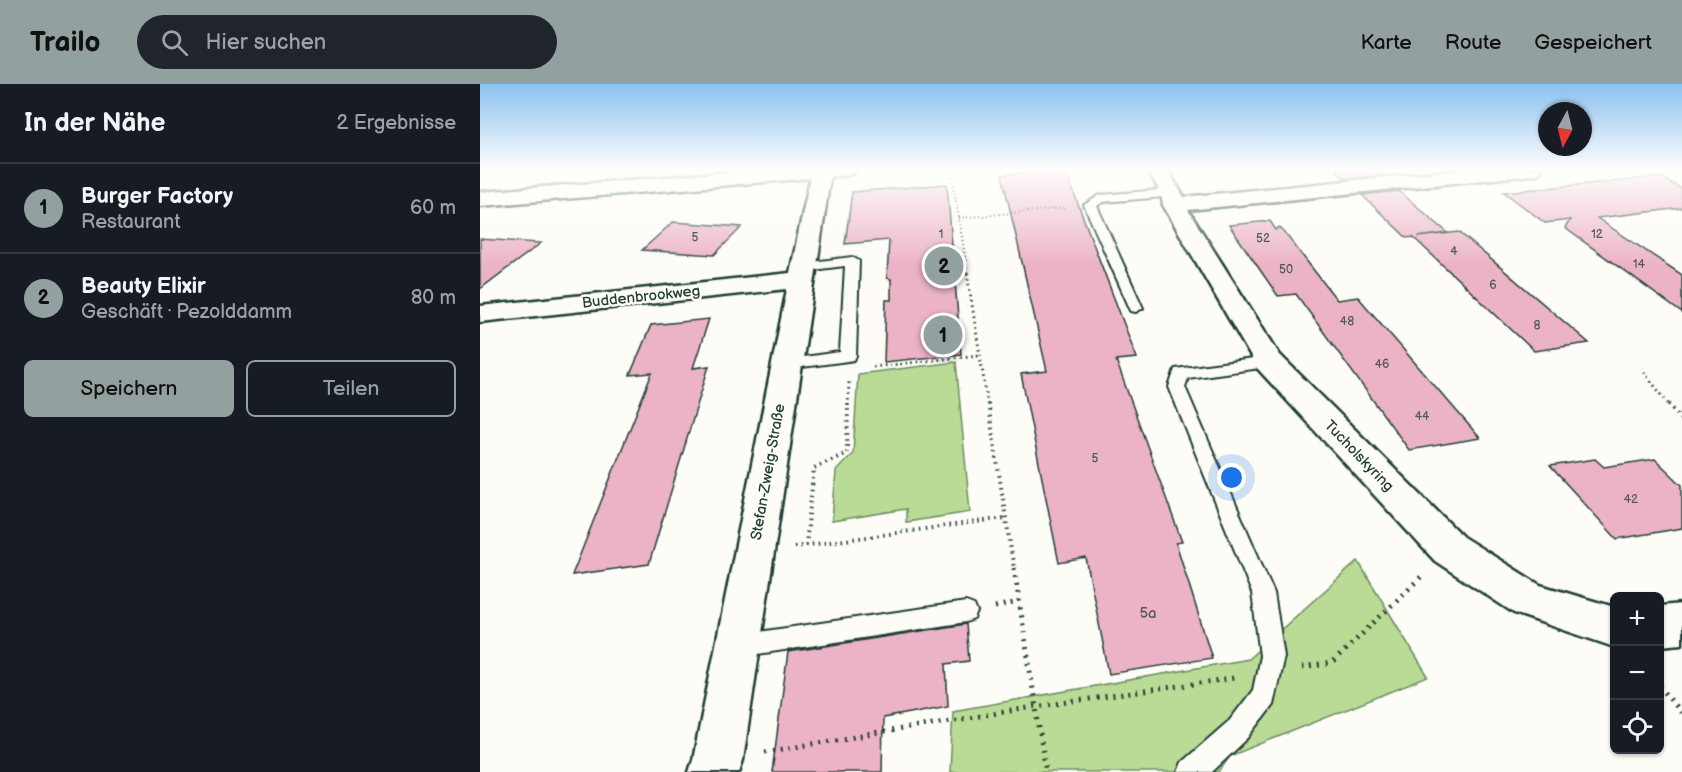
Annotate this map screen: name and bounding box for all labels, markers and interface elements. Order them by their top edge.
search box [137,15,557,69]
text: Trailo [30,26,101,59]
icon: search [158,26,191,59]
text: Hier suchen [206,29,326,56]
text: Karte [1360,30,1412,55]
text: Route [1445,30,1501,55]
text: Gespeichert [1534,30,1652,55]
north arrow [1538,102,1592,156]
text: In der Nähe [24,108,166,139]
text: 2 Ergebnisse [336,111,456,135]
text: Burger Factory [81,183,233,210]
text: 1 [39,196,48,220]
text: 60 m [410,196,456,220]
text: Restaurant [81,210,181,234]
house number: 1 [939,227,943,242]
house number: 12 [1591,227,1603,242]
house number: 5 [692,230,699,245]
house number: 52 [1256,231,1270,246]
pin: 2 [924,244,964,288]
house number: 4 [1450,244,1458,259]
house number: 14 [1633,257,1646,272]
house number: 50 [1279,262,1293,277]
text: Beauty Elixir [81,273,206,300]
house number: 6 [1489,278,1497,293]
street label: Buddenbrookweg [581,281,701,313]
text: 2 [38,286,49,310]
text: 80 m [411,286,456,310]
text: Geschäft · Pezolddamm [81,300,292,324]
pin: 1 [924,312,962,358]
house number: 48 [1340,314,1354,329]
house number: 8 [1534,318,1541,333]
house number: 46 [1375,357,1389,372]
button: Speichern [24,360,234,417]
button: Teilen [246,360,456,417]
street label: Stefan-Zweig-Straße [747,402,789,542]
house number: 44 [1415,409,1430,424]
street label: Tucholskyring [1320,416,1398,496]
house number: 5 [1092,451,1099,466]
your location [1217,463,1246,492]
house number: 42 [1624,492,1638,507]
map controls [1610,592,1664,754]
button: + [1610,592,1664,646]
house number: 5a [1139,604,1157,623]
button: − [1610,646,1664,700]
button: locate [1610,700,1664,754]

